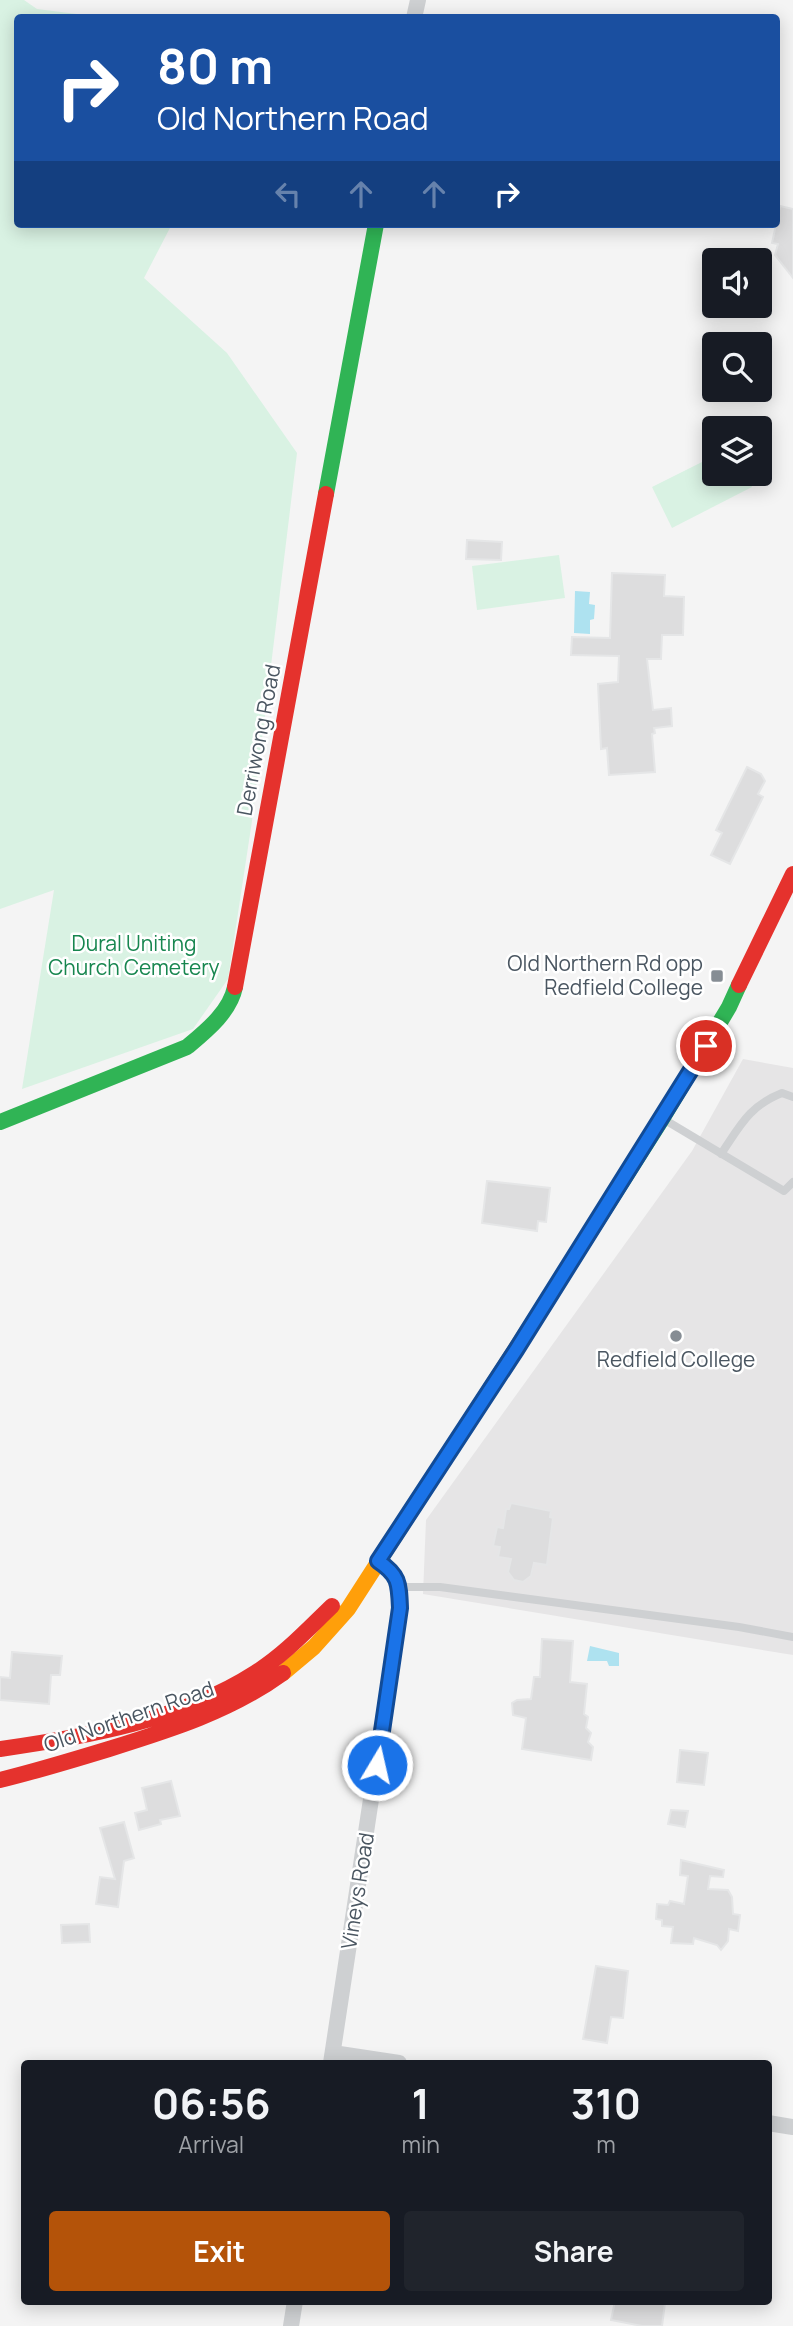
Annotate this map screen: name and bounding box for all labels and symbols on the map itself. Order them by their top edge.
street label: Derriwong Road [230,662,286,818]
park label: Dural Uniting Church Cemetery [48,929,220,981]
place label: Old Northern Rd opp Redfield College [507,949,703,1001]
marker: Old Northern Rd opp Redfield College [709,968,725,984]
pin [676,1016,736,1076]
marker: Redfield College [668,1328,684,1344]
place label: Redfield College [597,1345,755,1373]
street label: Old Northern Road [40,1674,218,1758]
position arrow [340,1728,414,1802]
street label: Vineys Road [334,1831,380,1951]

